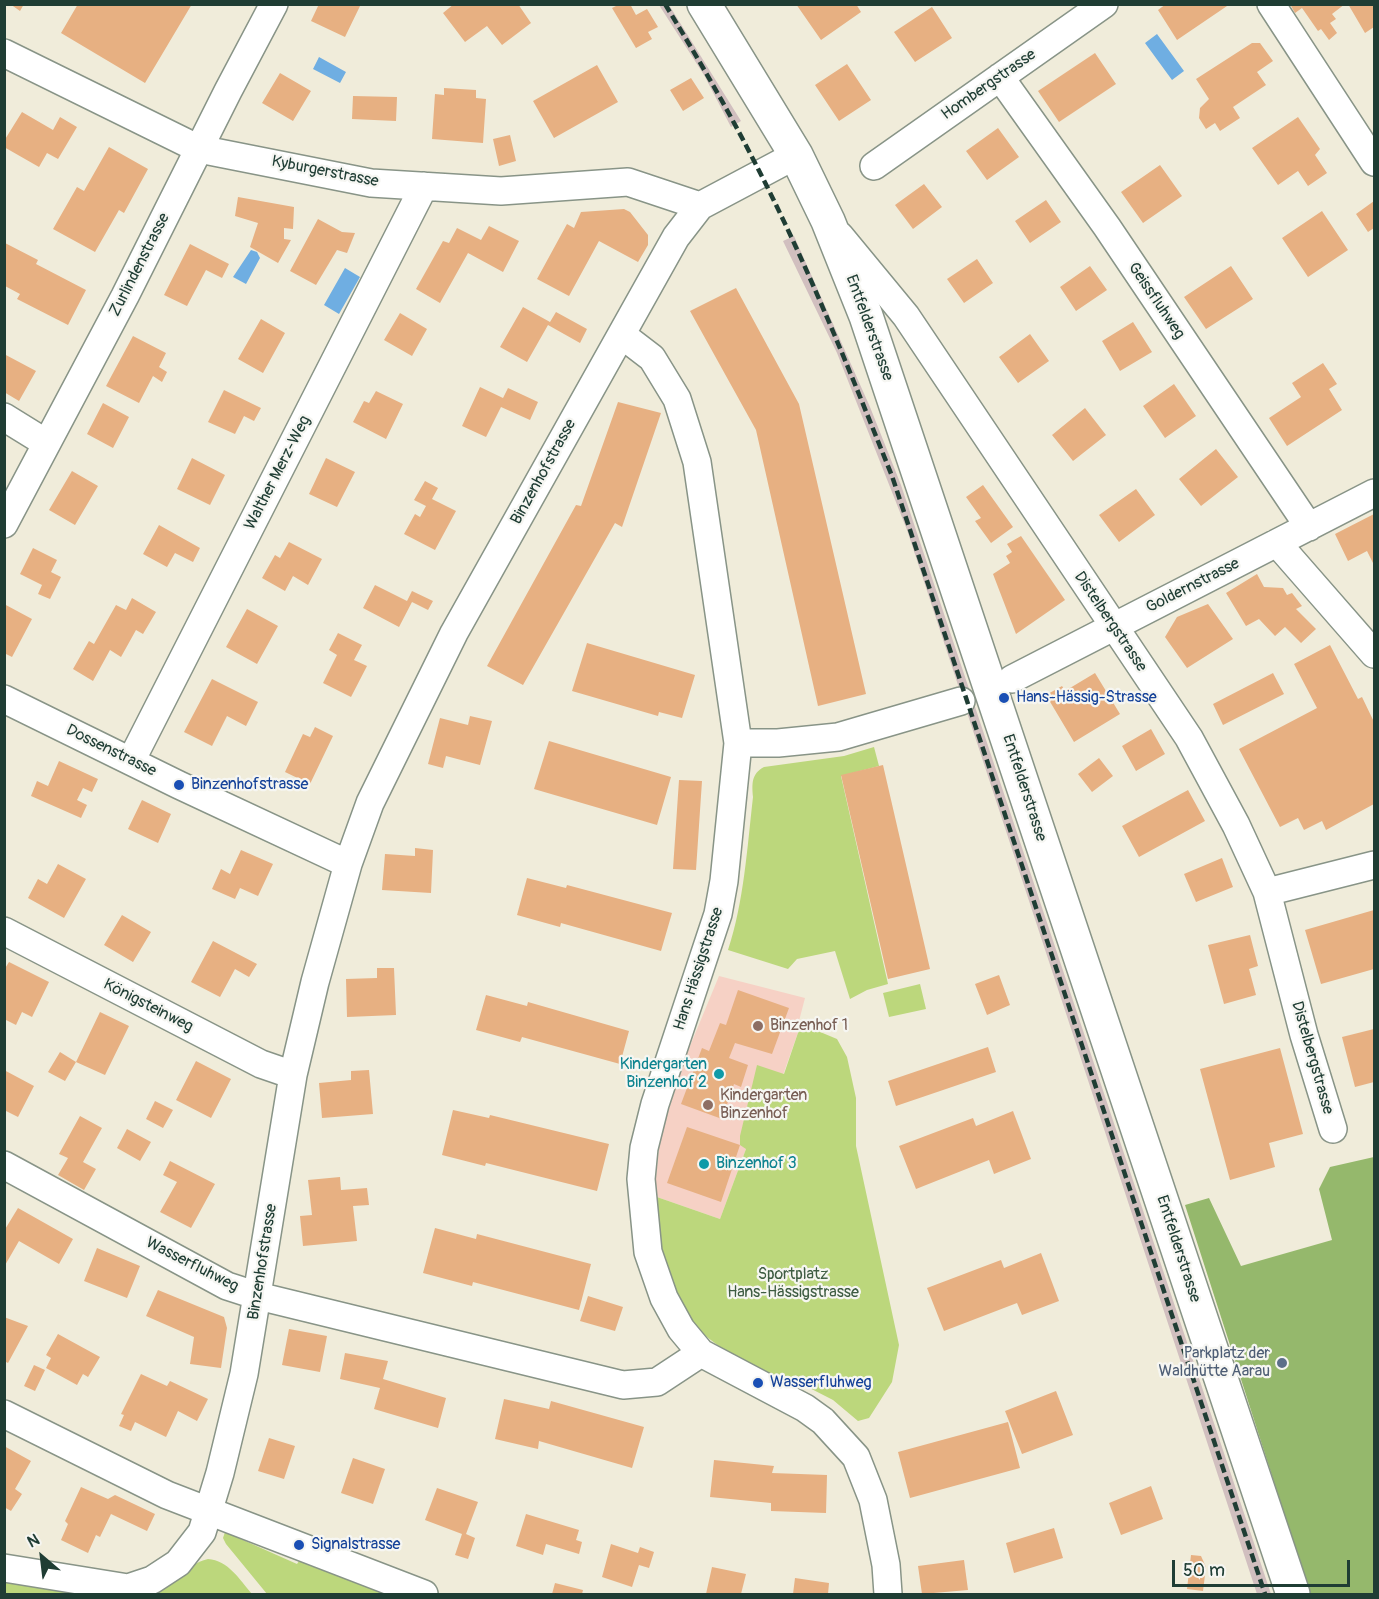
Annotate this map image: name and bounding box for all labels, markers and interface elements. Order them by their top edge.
street label: Hombergstrasse [938,45,1040,125]
street label: Kyburgerstrasse [270,152,380,192]
street label: Zurlindenstrasse [106,210,174,320]
street label: Geissfluhweg [1123,259,1189,343]
street label: Entfelderstrasse [841,272,897,384]
street label: Walther Merz-Weg [241,413,315,533]
street label: Binzenhofstrasse [507,416,581,528]
street label: Goldernstrasse [1143,554,1243,618]
street label: Distelbergstrasse [1069,568,1151,676]
place label: Hans-Hässig-Strasse [1016,688,1157,708]
marker: Hans-Hässig-Strasse [997,691,1011,705]
street label: Dossenstrasse [63,721,159,781]
street label: Entfelderstrasse [998,732,1050,844]
place label: Binzenhofstrasse [191,775,308,795]
marker: Binzenhofstrasse [172,778,186,792]
street label: Hans Hässigstrasse [670,905,728,1033]
street label: Königsteinweg [100,975,196,1037]
street label: Distelbergstrasse [1287,999,1337,1117]
place label: Binzenhof 1 [770,1016,848,1036]
marker: Binzenhof 1 [751,1019,765,1033]
place label: Kindergarten Binzenhof 2 [620,1055,707,1093]
marker: Kindergarten Binzenhof 2 [712,1067,726,1081]
place label: Kindergarten Binzenhof [720,1086,807,1124]
marker: Kindergarten Binzenhof [701,1098,715,1112]
place label: Binzenhof 3 [716,1154,797,1174]
marker: Binzenhof 3 [697,1157,711,1171]
street label: Entfelderstrasse [1152,1193,1204,1305]
street label: Binzenhofstrasse [244,1203,282,1321]
street label: Wasserfluhweg [142,1233,242,1297]
park label: Sportplatz Hans-Hässigstrasse [727,1265,859,1303]
place label: Parkplatz der Waldhütte Aarau [1158,1344,1270,1382]
marker: Parkplatz der Waldhütte Aarau [1275,1356,1289,1370]
place label: Wasserfluhweg [770,1373,872,1393]
marker: Wasserfluhweg [751,1376,765,1390]
north arrow [12,1527,72,1587]
text: N [24,1530,43,1552]
place label: Signalstrasse [311,1535,400,1555]
marker: Signalstrasse [292,1538,306,1552]
scale bar [1175,1548,1354,1586]
text: 50 m [1183,1559,1225,1582]

